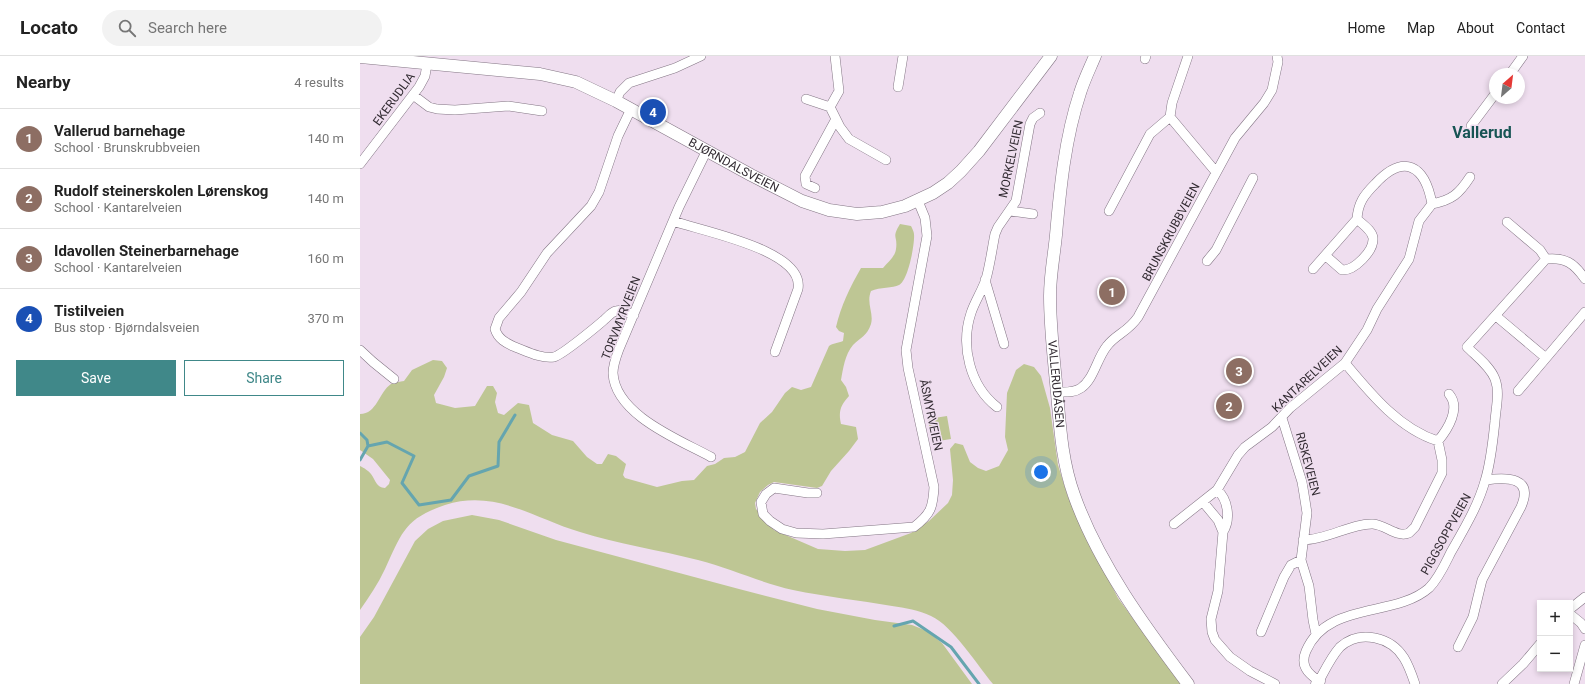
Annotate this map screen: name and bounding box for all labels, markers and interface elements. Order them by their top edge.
search box [102,10,382,46]
text: Locato [20,16,78,39]
icon: search [116,17,138,39]
text: Search here [148,19,227,37]
text: Home [1347,20,1385,36]
text: Map [1407,20,1435,36]
text: About [1457,20,1494,36]
text: Contact [1516,20,1565,36]
north arrow [1489,68,1525,104]
street label: EKERUDLIA [370,70,418,128]
text: Nearby [16,72,71,92]
text: 4 results [294,75,344,90]
pin: 4 [640,97,666,127]
street label: MORKELVEIEN [996,119,1026,199]
text: Vallerud barnehage [54,122,185,140]
district label: Vallerud [1452,123,1512,142]
text: 1 [25,131,33,146]
text: 140 m [307,131,344,146]
street label: BJØRNDALSVEIEN [686,135,781,195]
text: School · Brunskrubbveien [54,140,200,155]
street label: BRUNSKRUBBVEIEN [1139,181,1203,283]
text: Rudolf steinerskolen Lørenskog [54,182,268,200]
text: 2 [25,191,33,206]
text: 140 m [307,191,344,206]
text: School · Kantarelveien [54,200,182,215]
text: Idavollen Steinerbarnehage [54,242,239,260]
text: 3 [25,251,33,266]
text: 160 m [307,251,344,266]
text: School · Kantarelveien [54,260,182,275]
street label: TORVMYRVEIEN [599,274,643,362]
pin: 1 [1099,277,1125,307]
text: Tistilveien [54,302,124,320]
text: 4 [25,311,33,326]
text: 370 m [307,311,344,326]
text: Bus stop · Bjørndalsveien [54,320,199,335]
street label: VALLERUDÅSEN [1045,340,1067,429]
street label: KANTARELVEIEN [1269,343,1345,415]
pin: 3 [1226,356,1252,386]
button: Save [16,360,176,396]
button: Share [184,360,344,396]
street label: ÅSMYRVEIEN [917,377,947,452]
pin: 2 [1216,391,1242,421]
street label: RISKEVEIEN [1293,431,1323,497]
your location [1031,462,1051,482]
street label: PIGGSOPPVEIEN [1418,491,1474,577]
map controls [1537,600,1573,672]
button: + [1537,600,1573,636]
button: − [1537,636,1573,672]

